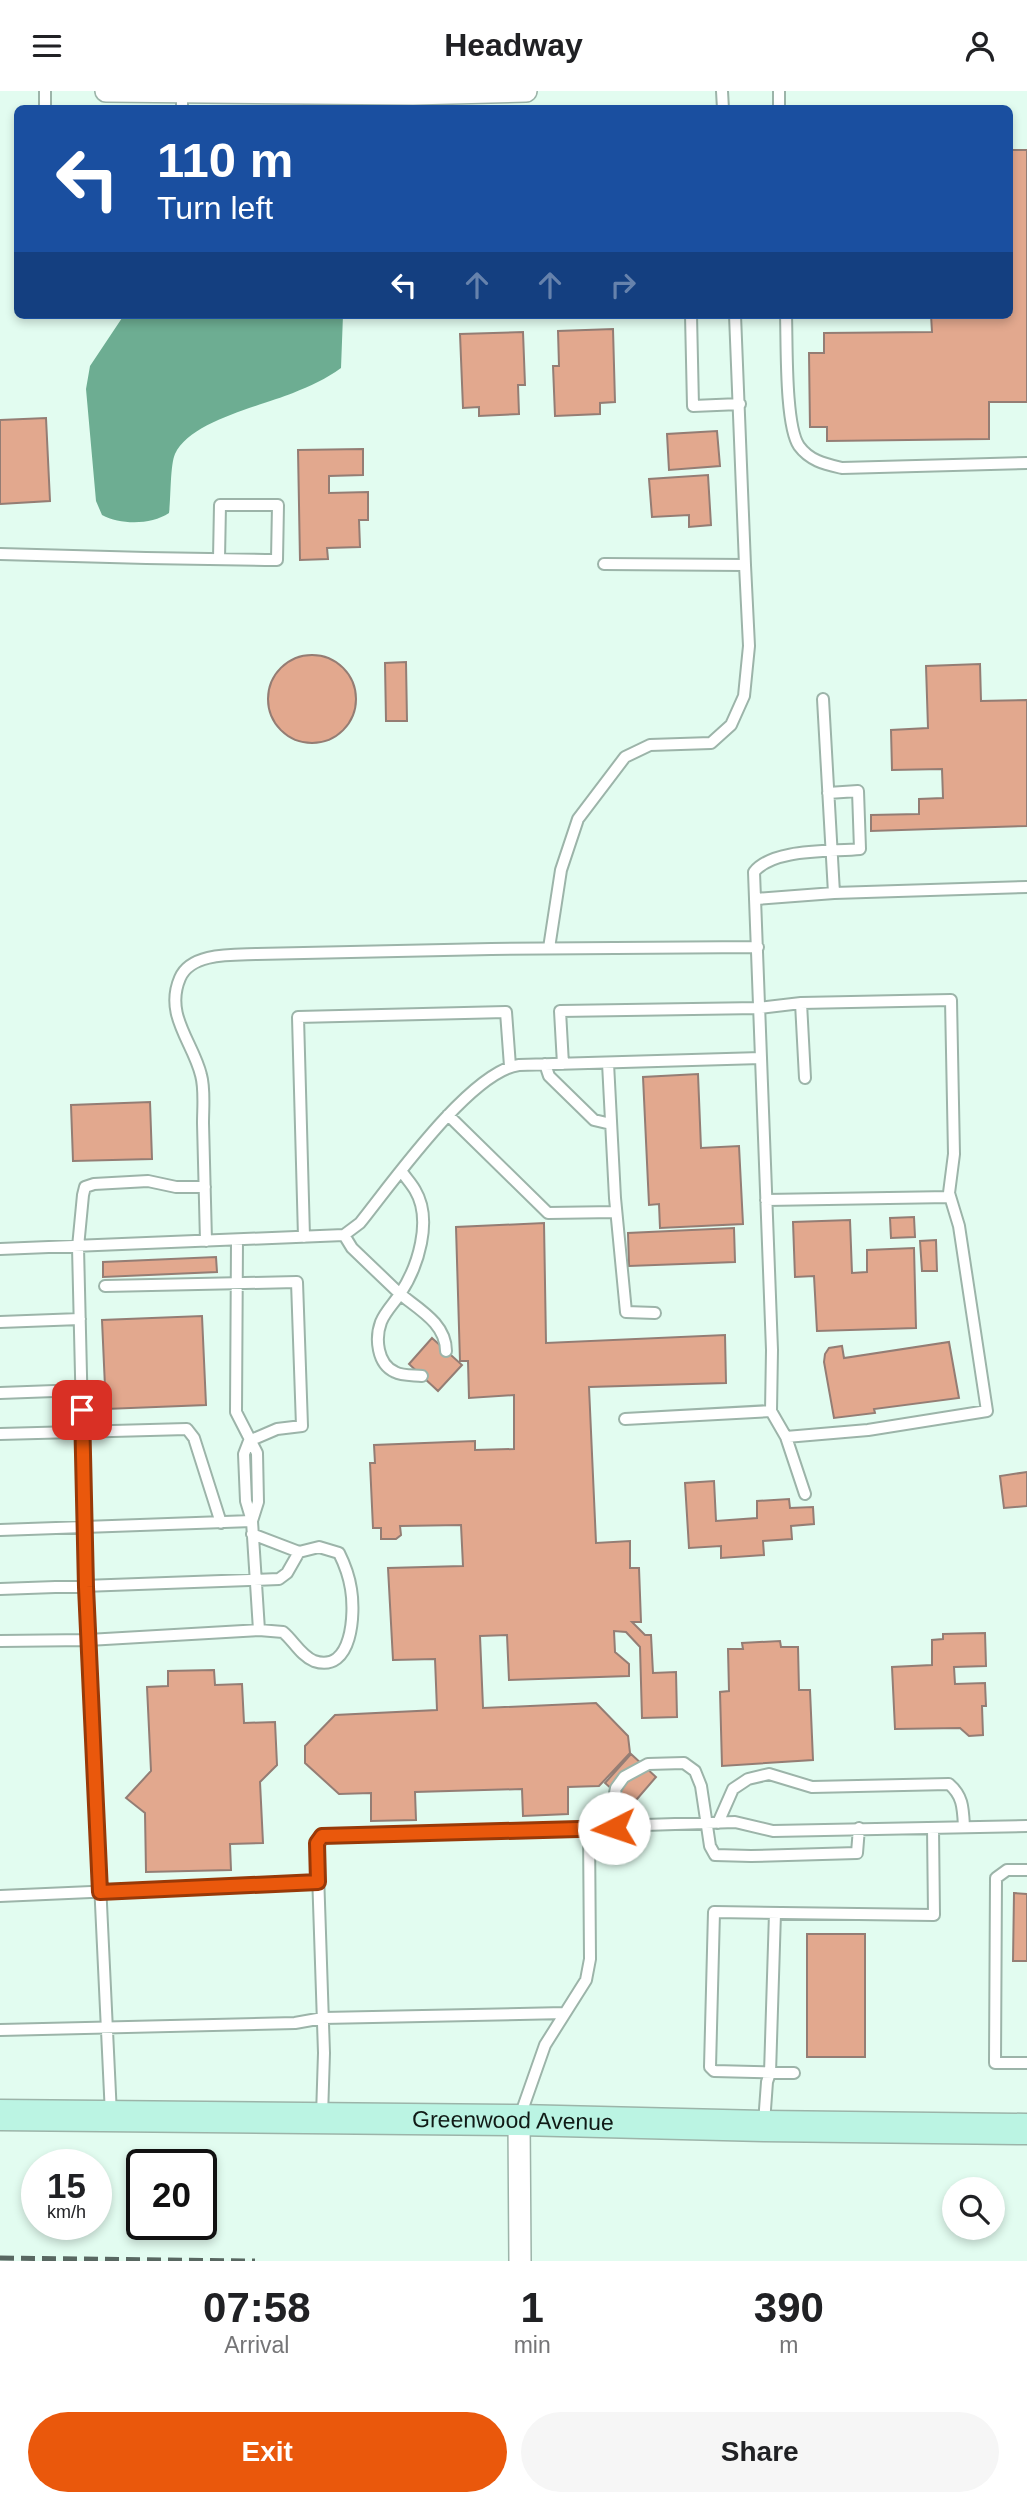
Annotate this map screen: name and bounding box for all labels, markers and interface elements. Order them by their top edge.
icon: menu [28,27,66,65]
text: Headway [444,27,583,63]
icon: person [961,27,999,65]
icon: left [42,133,133,224]
text: 110 m [157,133,293,187]
text: Turn left [157,190,273,226]
icon: left [385,266,423,304]
icon: ahead [458,266,496,304]
icon: ahead [531,266,569,304]
icon: right [604,266,642,304]
pin [52,1380,112,1440]
icon: arrive [63,1391,101,1429]
position arrow [577,1791,651,1865]
street label: Greenwood Avenue [412,2106,614,2135]
speed limit sign: 20 [126,2149,217,2240]
text: 15 [47,2166,86,2205]
map controls [942,2177,1005,2240]
button: search [942,2177,1005,2240]
text: km/h [47,2202,86,2222]
text: 07:58 [203,2284,311,2331]
text: 1 [520,2284,544,2331]
text: 390 [754,2284,824,2331]
text: Arrival [224,2332,289,2358]
text: min [514,2332,551,2358]
text: m [779,2332,798,2358]
button: Exit [28,2412,507,2492]
button: Share [521,2412,999,2492]

